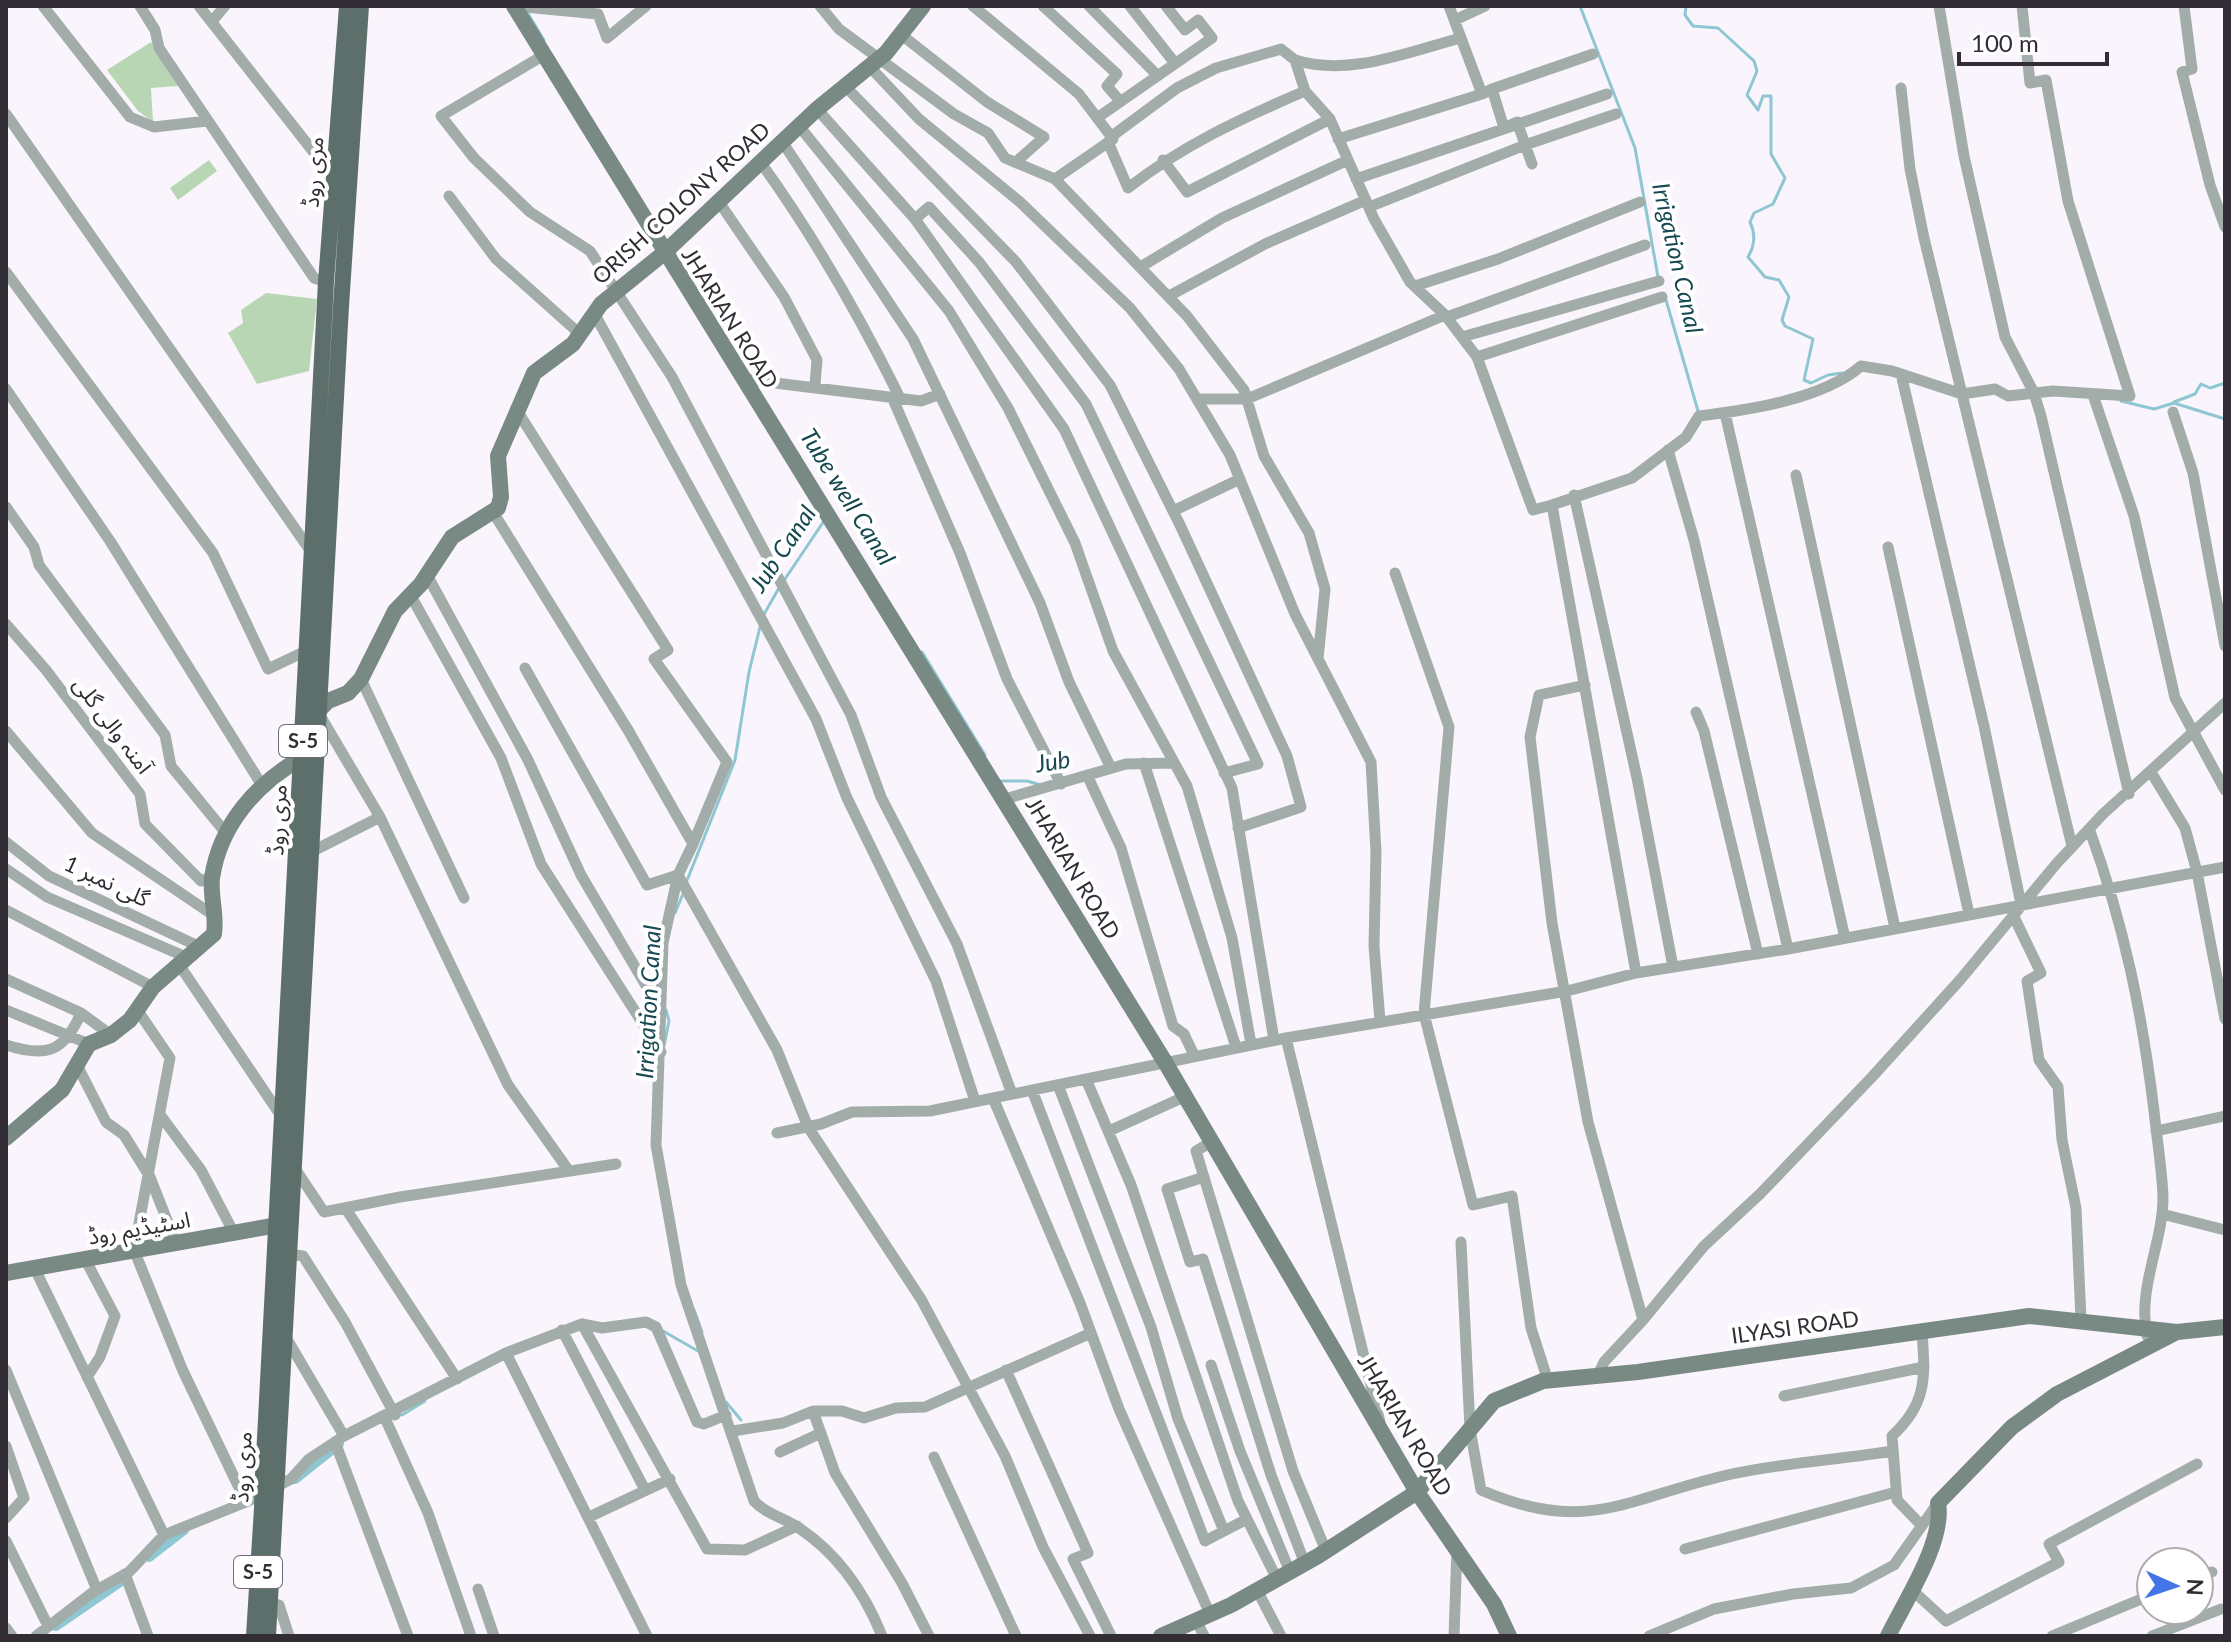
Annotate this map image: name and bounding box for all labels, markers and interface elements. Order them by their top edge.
scale bar [1959,16,2107,66]
text: 100 m [1971,28,2039,57]
street label: ORISH COLONY ROAD [586,116,775,290]
street label: مری روڈ [297,136,329,208]
water label: Irrigation Canal [1647,180,1710,336]
street label: JHARIAN ROAD [676,242,784,393]
water label: Tube well Canal [795,422,902,570]
water label: Jub Canal [742,499,821,598]
street label: آمنہ والی گلی [68,671,160,780]
road number: S-5 [279,725,327,757]
water label: Jub [1032,743,1072,778]
street label: مری روڈ [261,784,293,856]
street label: JHARIAN ROAD [1020,792,1126,944]
street label: گلی نمبر 1 [60,849,155,912]
water label: Irrigation Canal [629,924,666,1079]
street label: اسٹیڈیم روڈ [86,1205,193,1254]
street label: ILYASI ROAD [1729,1304,1861,1349]
street label: JHARIAN ROAD [1352,1349,1458,1501]
street label: مری روڈ [226,1431,258,1503]
north arrow [2135,1546,2215,1626]
road number: S-5 [234,1556,282,1588]
text: N [2182,1578,2209,1596]

